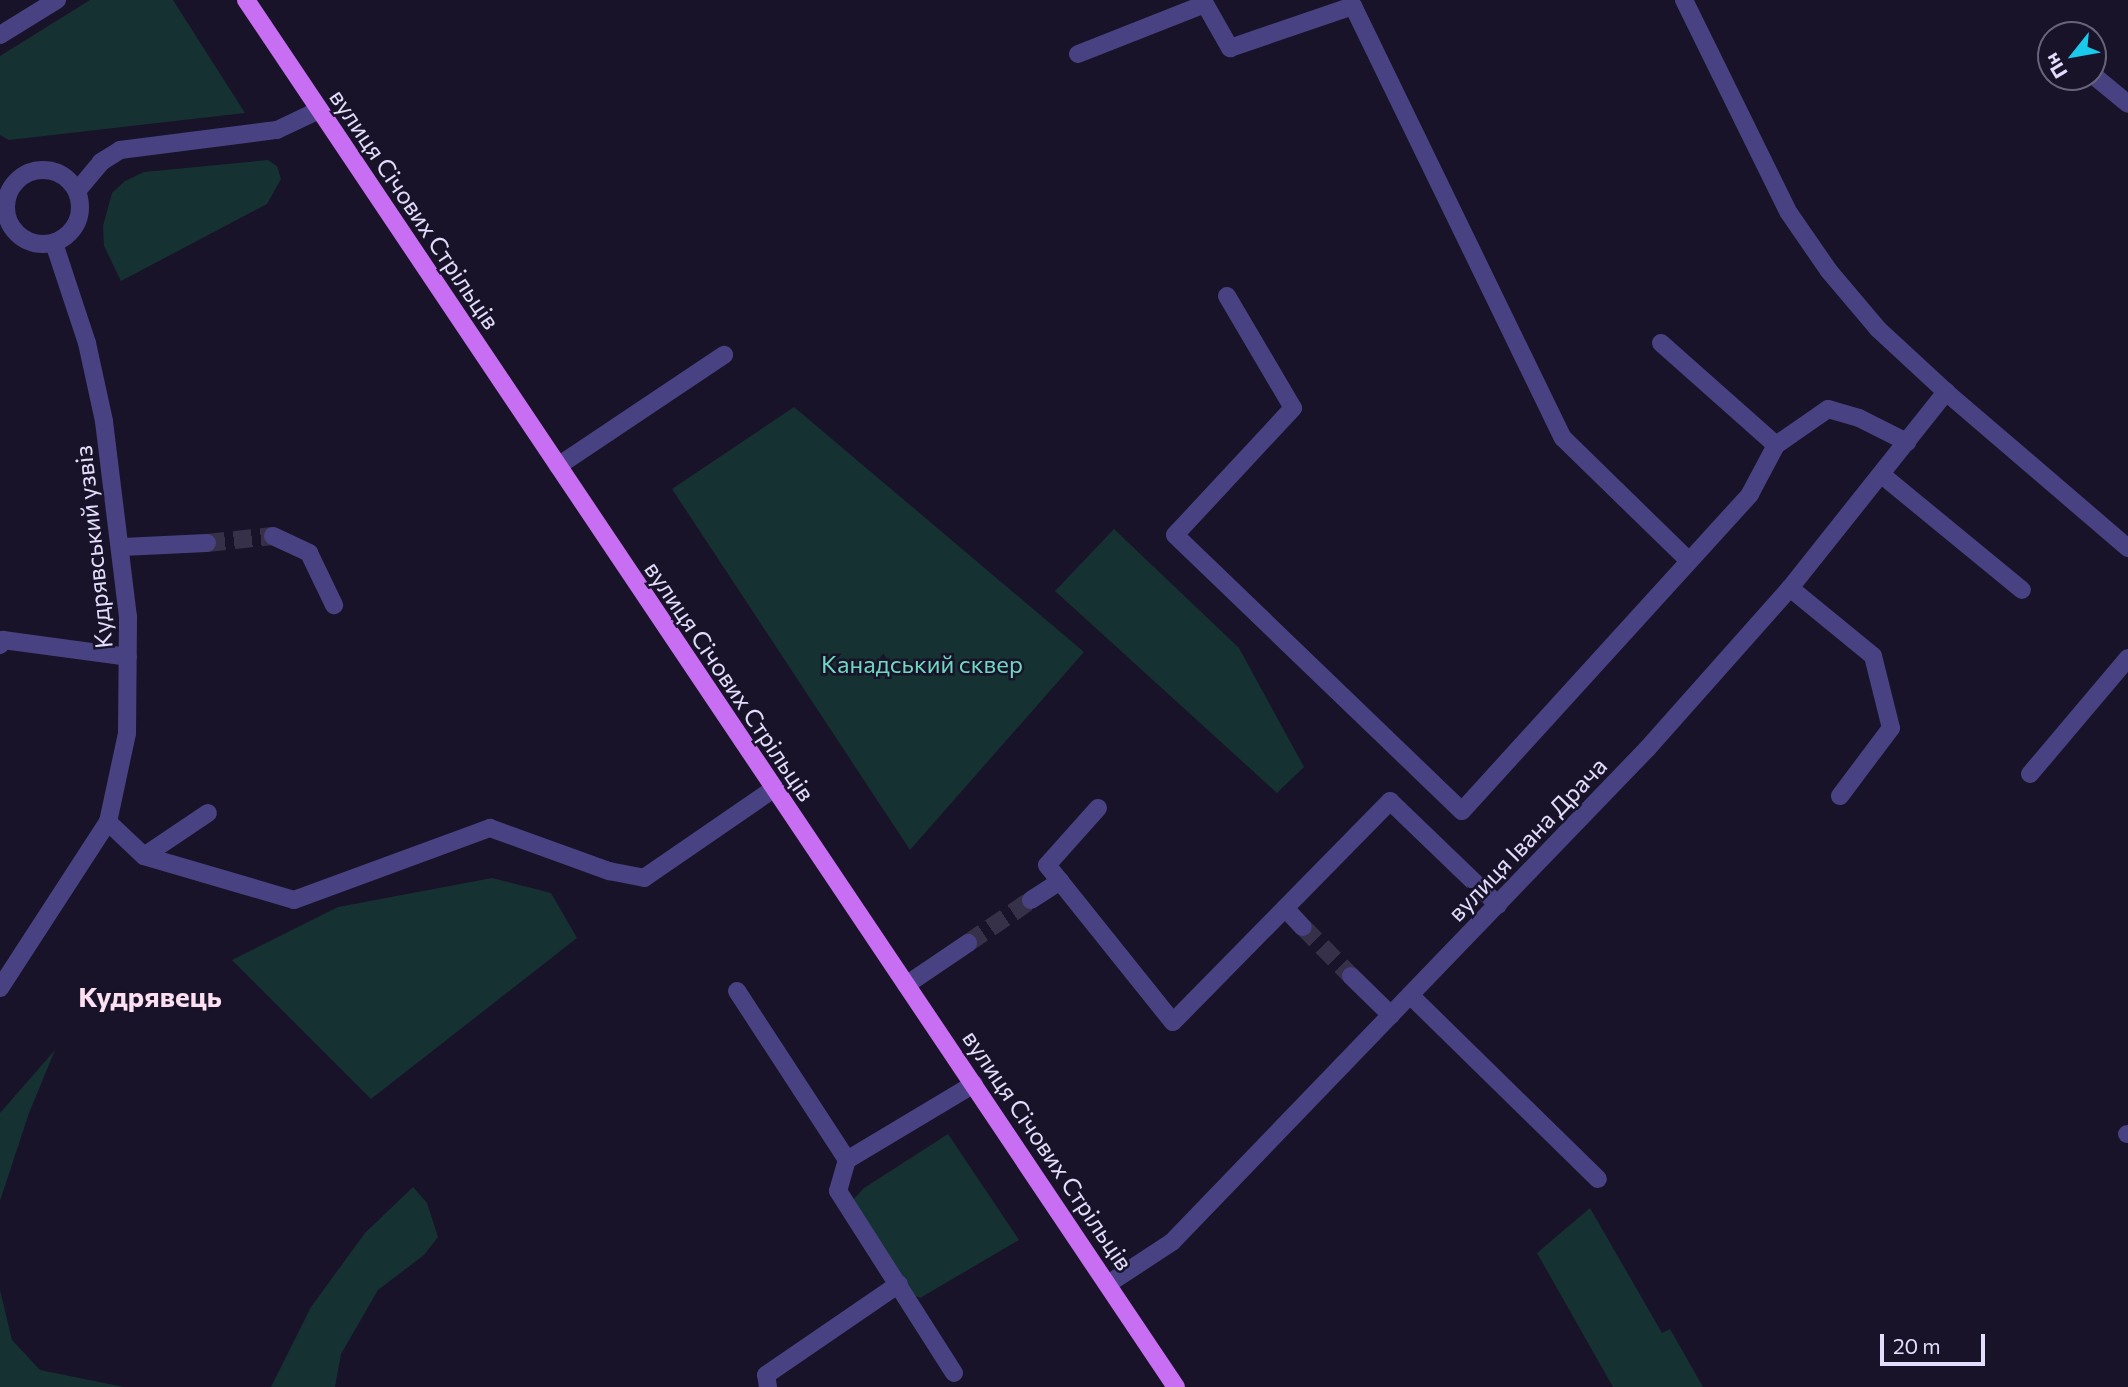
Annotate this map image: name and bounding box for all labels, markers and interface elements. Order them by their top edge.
north arrow [2037,21,2107,91]
text: Пн [2039,49,2072,83]
street label: вулиця Січових Стрільців [324,84,506,334]
street label: Кудрявський узвіз [68,444,118,650]
street label: вулиця Січових Стрільців [639,556,821,806]
park label: Канадський сквер [821,650,1023,678]
street label: вулиця Івана Драча [1442,751,1612,927]
district label: Кудрявець [78,979,222,1013]
street label: вулиця Січових Стрільців [957,1025,1139,1275]
scale bar [1883,1320,1988,1364]
text: 20 m [1893,1333,1941,1358]

